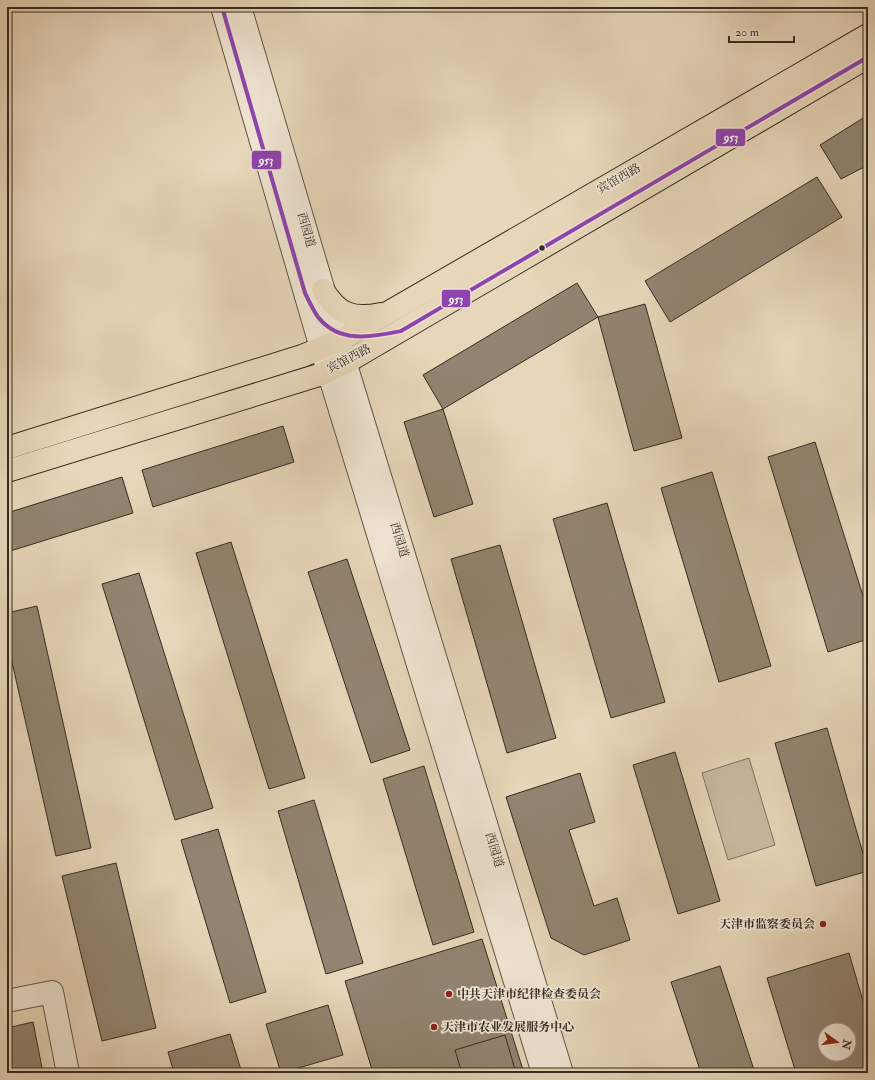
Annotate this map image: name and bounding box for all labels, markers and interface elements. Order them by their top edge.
scale bar [729,18,794,44]
text: 20 m [735,25,760,40]
line badge: 953 [715,128,746,147]
text: 953 [723,131,738,144]
line badge: 953 [251,150,282,170]
text: 953 [258,154,273,167]
street label: 宾馆西路 [594,161,644,197]
street label: 西园道 [294,211,318,249]
unlabelled marker [537,243,547,253]
line badge: 953 [441,289,471,308]
text: 953 [448,293,463,306]
street label: 宾馆西路 [324,341,374,377]
street label: 西园道 [387,521,411,559]
street label: 西园道 [482,831,506,869]
place label: 天津市监察委员会 [719,917,815,932]
marker: 天津市监察委员会 [818,919,828,929]
place label: 中共天津市纪律检查委员会 [457,987,601,1002]
marker: 中共天津市纪律检查委员会 [444,989,454,999]
place label: 天津市农业发展服务中心 [442,1020,574,1035]
marker: 天津市农业发展服务中心 [429,1022,439,1032]
north arrow [817,1022,857,1062]
text: N [838,1037,854,1052]

